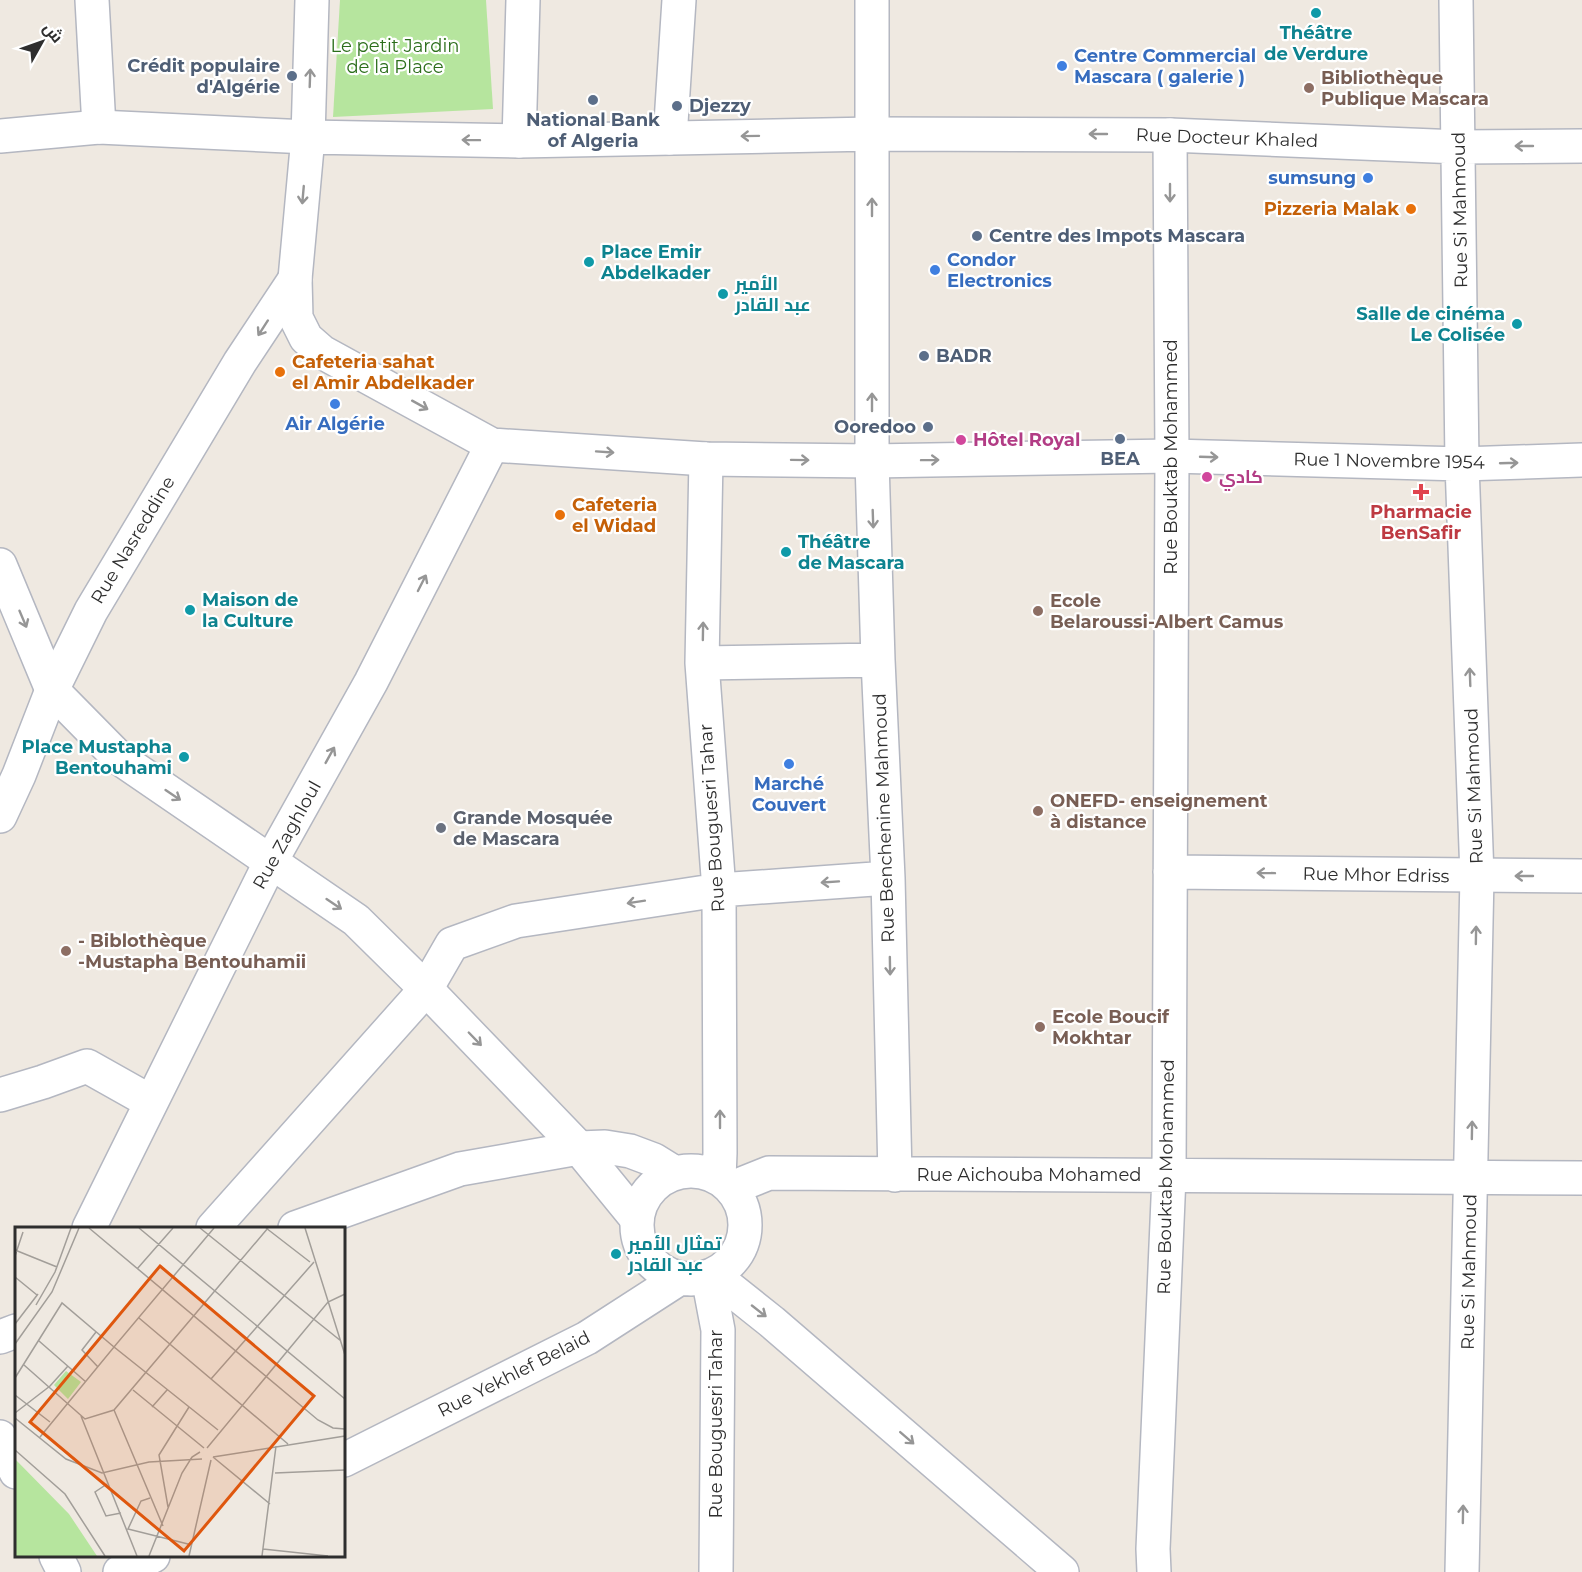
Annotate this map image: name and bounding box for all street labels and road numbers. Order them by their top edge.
street label: Rue Docteur Khaled [1135,124,1319,152]
street label: Rue Si Mahmoud [1448,132,1472,288]
street label: Rue Bouktab Mohammed [1160,339,1182,575]
street label: Rue 1 Novembre 1954 [1293,448,1485,474]
street label: Rue Nasreddine [86,472,180,608]
street label: Rue Benchenine Mahmoud [869,693,899,943]
street label: Rue Si Mahmoud [1460,708,1488,864]
street label: Rue Bouguesri Tahar [694,723,730,913]
street label: Rue Zaghloul [248,777,326,893]
street label: Rue Mhor Edriss [1302,863,1450,887]
street label: Rue Bouktab Mohammed [1153,1059,1179,1295]
street label: Rue Aichouba Mohamed [917,1164,1141,1186]
street label: Rue Si Mahmoud [1457,1194,1481,1350]
street label: Rue Yekhlef Belaid [434,1326,594,1422]
street label: Rue Bouguesri Tahar [705,1330,727,1518]

